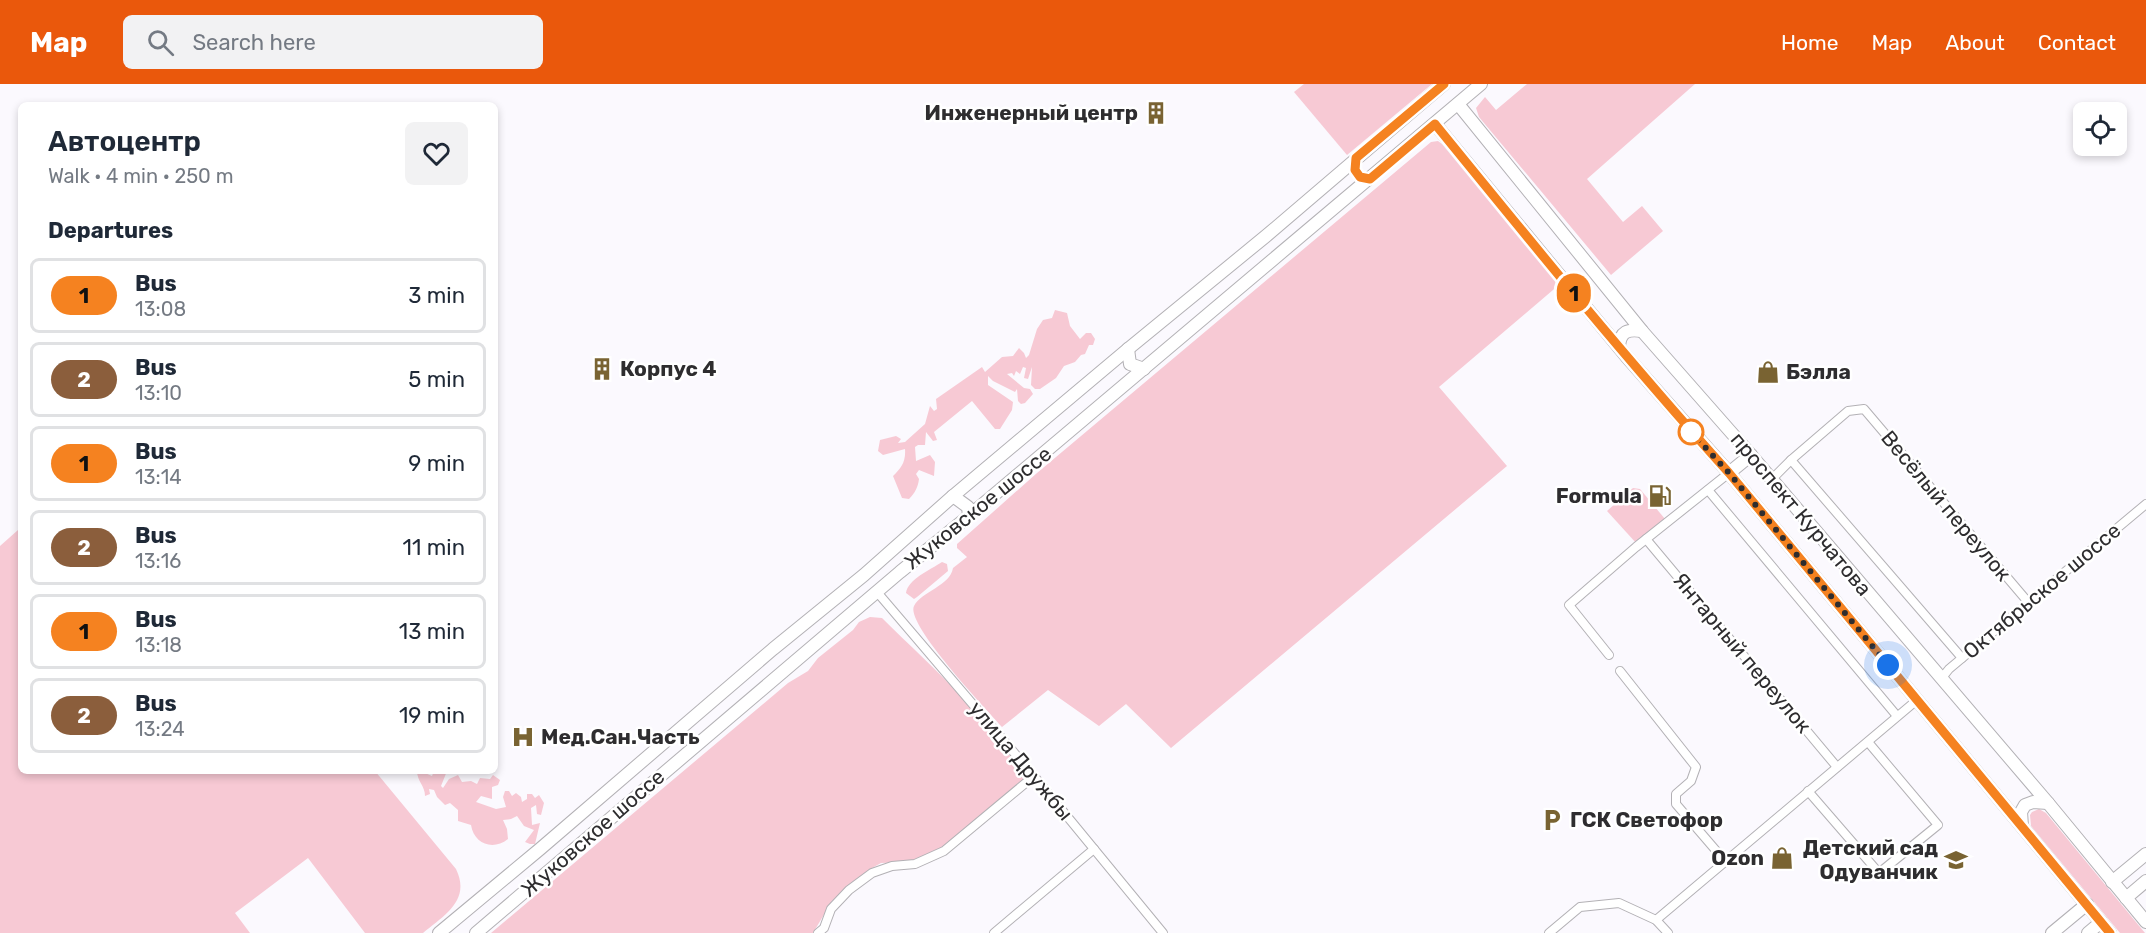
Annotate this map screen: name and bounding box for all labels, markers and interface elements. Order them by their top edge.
search box [123,15,543,69]
text: Map [30,26,87,59]
icon: search [144,26,177,59]
text: Search here [192,29,316,56]
text: Home [1781,30,1838,55]
text: Map [1871,30,1912,55]
text: About [1945,30,2005,55]
text: Contact [2038,30,2116,55]
place label: Инженерный центр [925,100,1138,125]
building icon: Инженерный центр [1143,100,1169,126]
map controls [2073,102,2127,156]
button: locate [2073,102,2127,156]
button: heart [405,122,468,185]
text: Автоцентр [48,125,201,158]
text: Walk · 4 min · 250 m [48,164,233,188]
text: Departures [48,217,173,244]
text: Bus [135,270,177,297]
line badge: 1 [1554,274,1594,312]
text: 1 [1569,281,1579,306]
text: 3 min [408,282,465,309]
text: 1 [79,283,89,308]
text: 13:08 [135,297,186,321]
text: Bus [135,354,177,381]
building icon: Корпус 4 [589,356,615,382]
place label: Корпус 4 [620,356,717,381]
shop icon: Бэлла [1755,359,1781,385]
place label: Бэлла [1786,359,1851,384]
text: 5 min [408,366,465,393]
text: 2 [77,367,91,392]
text: 13:10 [135,381,182,405]
unlabelled marker [1678,419,1704,445]
street label: Весёлый переулок [1876,425,2017,586]
street label: проспект Курчатова [1726,427,1877,600]
text: Bus [135,438,177,465]
street label: Жуковское шоссе [899,441,1056,575]
text: 9 min [408,450,465,477]
text: 1 [79,451,89,476]
text: 13:14 [135,465,182,489]
place label: Formula [1556,483,1642,508]
fuel station icon: Formula [1647,483,1673,509]
street label: Октябрьское шоссе [1958,517,2125,664]
text: Bus [135,522,177,549]
text: 11 min [403,534,465,561]
text: 2 [77,535,91,560]
text: 13:16 [135,549,181,573]
street label: Янтарный переулок [1668,567,1817,738]
text: Bus [135,606,177,633]
text: 13 min [399,618,465,645]
text: 1 [79,619,89,644]
text: 13:18 [135,633,182,657]
your location [1873,650,1903,680]
text: Bus [135,690,177,717]
street label: улица Дружбы [964,696,1078,825]
text: 19 min [399,702,465,729]
text: 2 [77,703,91,728]
text: 13:24 [135,717,185,741]
hospital icon: Мед.Сан.Часть [510,724,536,750]
place label: Мед.Сан.Часть [541,724,700,749]
street label: Жуковское шоссе [516,764,669,902]
parking icon: ГСК Светофор [1539,807,1565,833]
place label: ГСК Светофор [1570,807,1723,832]
place label: Детский сад Одуванчик [1803,835,1938,884]
place label: Ozon [1711,845,1764,870]
shop icon: Ozon [1769,845,1795,871]
school or university icon: Детский сад Одуванчик [1943,847,1969,873]

